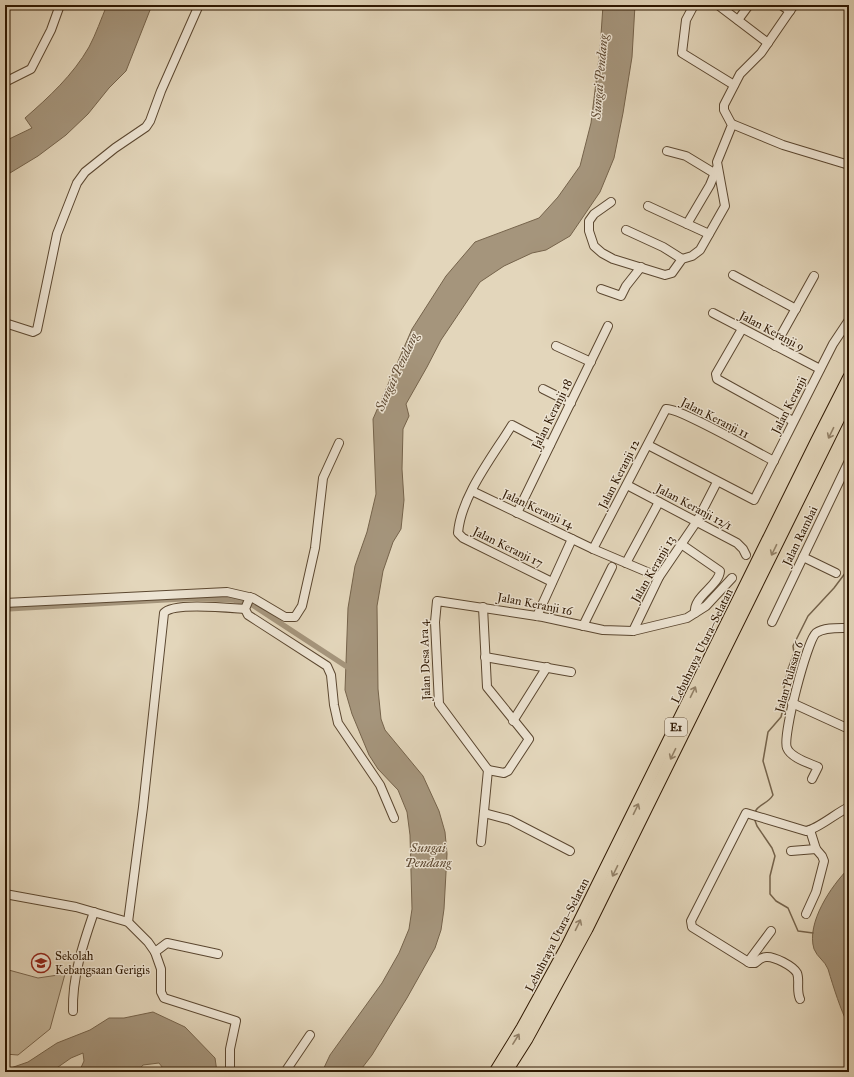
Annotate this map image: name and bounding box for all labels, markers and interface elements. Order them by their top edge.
water label: Sungai Pendang [588,33,612,121]
street label: Jalan Keranji 9 [735,307,807,355]
water label: Sungai Pendang [371,329,423,415]
street label: Jalan Keranji [768,373,811,438]
street label: Jalan Keranji 18 [528,377,576,454]
street label: Jalan Keranji 11 [676,394,752,442]
one-way arrow [827,427,834,439]
street label: Jalan Keranji 12 [595,437,643,513]
street label: Jalan Keranji 12/1 [651,480,735,534]
street label: Jalan Keranji 14 [498,486,576,533]
street label: Jalan Rambai [779,503,822,570]
street label: Jalan Keranji 17 [468,523,545,571]
street label: Jalan Keranji 13 [627,533,679,607]
one-way arrow [770,544,777,556]
street label: Lebuhraya Utara–Selatan [668,586,736,706]
street label: Jalan Keranji 16 [494,589,575,619]
street label: Jalan Desa Ara 4 [417,619,434,702]
street label: Jalan Pulasan 6 [772,639,807,716]
one-way arrow [690,686,697,698]
road number: E1 [665,718,687,736]
one-way arrow [669,748,676,760]
one-way arrow [633,803,640,815]
water label: Sungai Pendang [405,840,452,871]
one-way arrow [611,865,619,877]
street label: Lebuhraya Utara–Selatan [522,875,592,994]
one-way arrow [575,919,582,931]
place label: Sekolah Kebangsaan Gerigis [55,949,150,978]
school or university icon: Sekolah Kebangsaan Gerigis [30,952,52,974]
one-way arrow [512,1033,520,1045]

